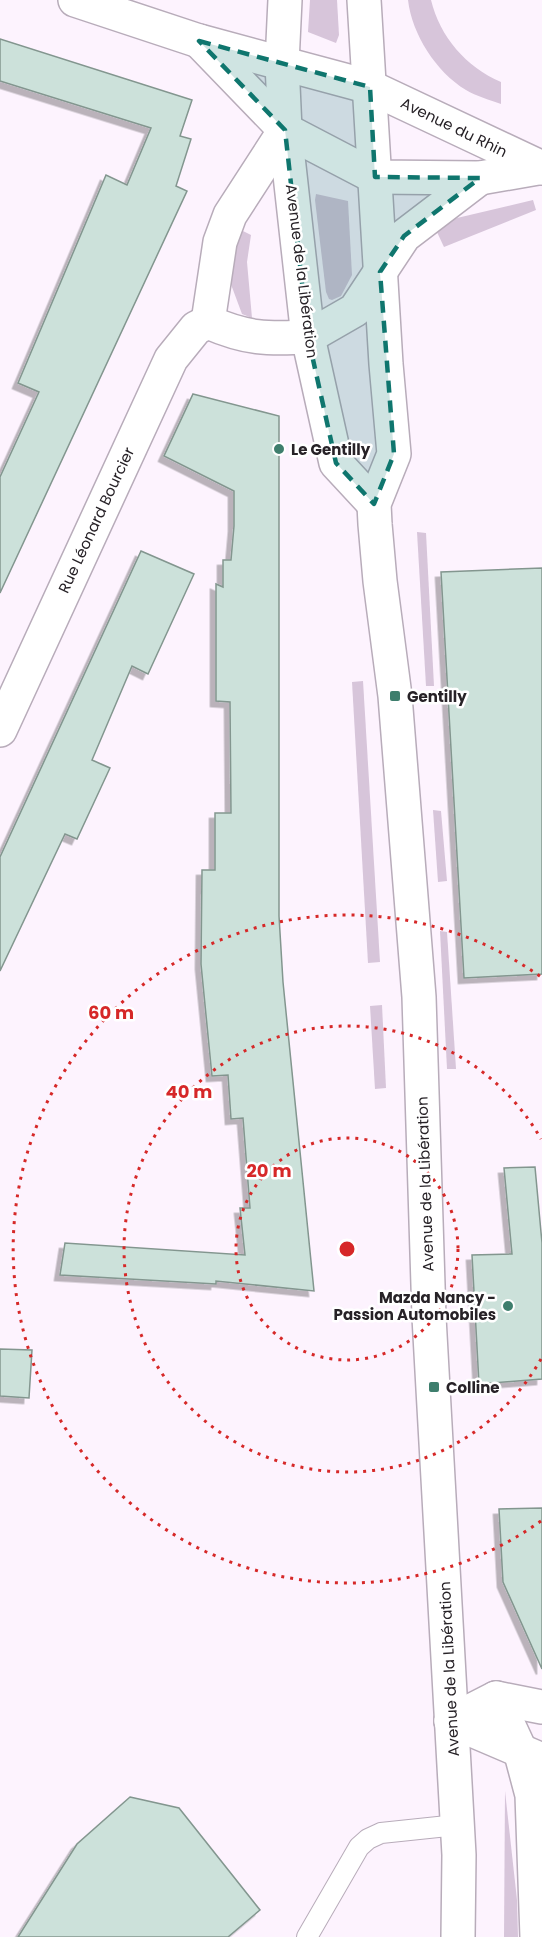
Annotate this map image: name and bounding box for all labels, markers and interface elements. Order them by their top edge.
street label: Avenue du Rhin [397,92,511,162]
street label: Avenue de la Libération [281,183,323,359]
place label: Le Gentilly [291,439,371,460]
marker: Le Gentilly [272,442,286,456]
street label: Rue Léonard Bourcier [53,443,139,596]
place label: Gentilly [407,686,467,707]
marker: Gentilly [388,689,402,703]
text: 60 m [88,1000,134,1025]
text: 40 m [166,1079,212,1104]
street label: Avenue de la Libération [411,1096,439,1272]
text: 20 m [247,1158,291,1183]
centre of rings [337,1239,357,1259]
place label: Mazda Nancy - Passion Automobiles [334,1287,496,1325]
marker: Mazda Nancy - Passion Automobiles [501,1299,515,1313]
place label: Colline [446,1377,500,1398]
marker: Colline [427,1380,441,1394]
street label: Avenue de la Libération [434,1581,464,1757]

